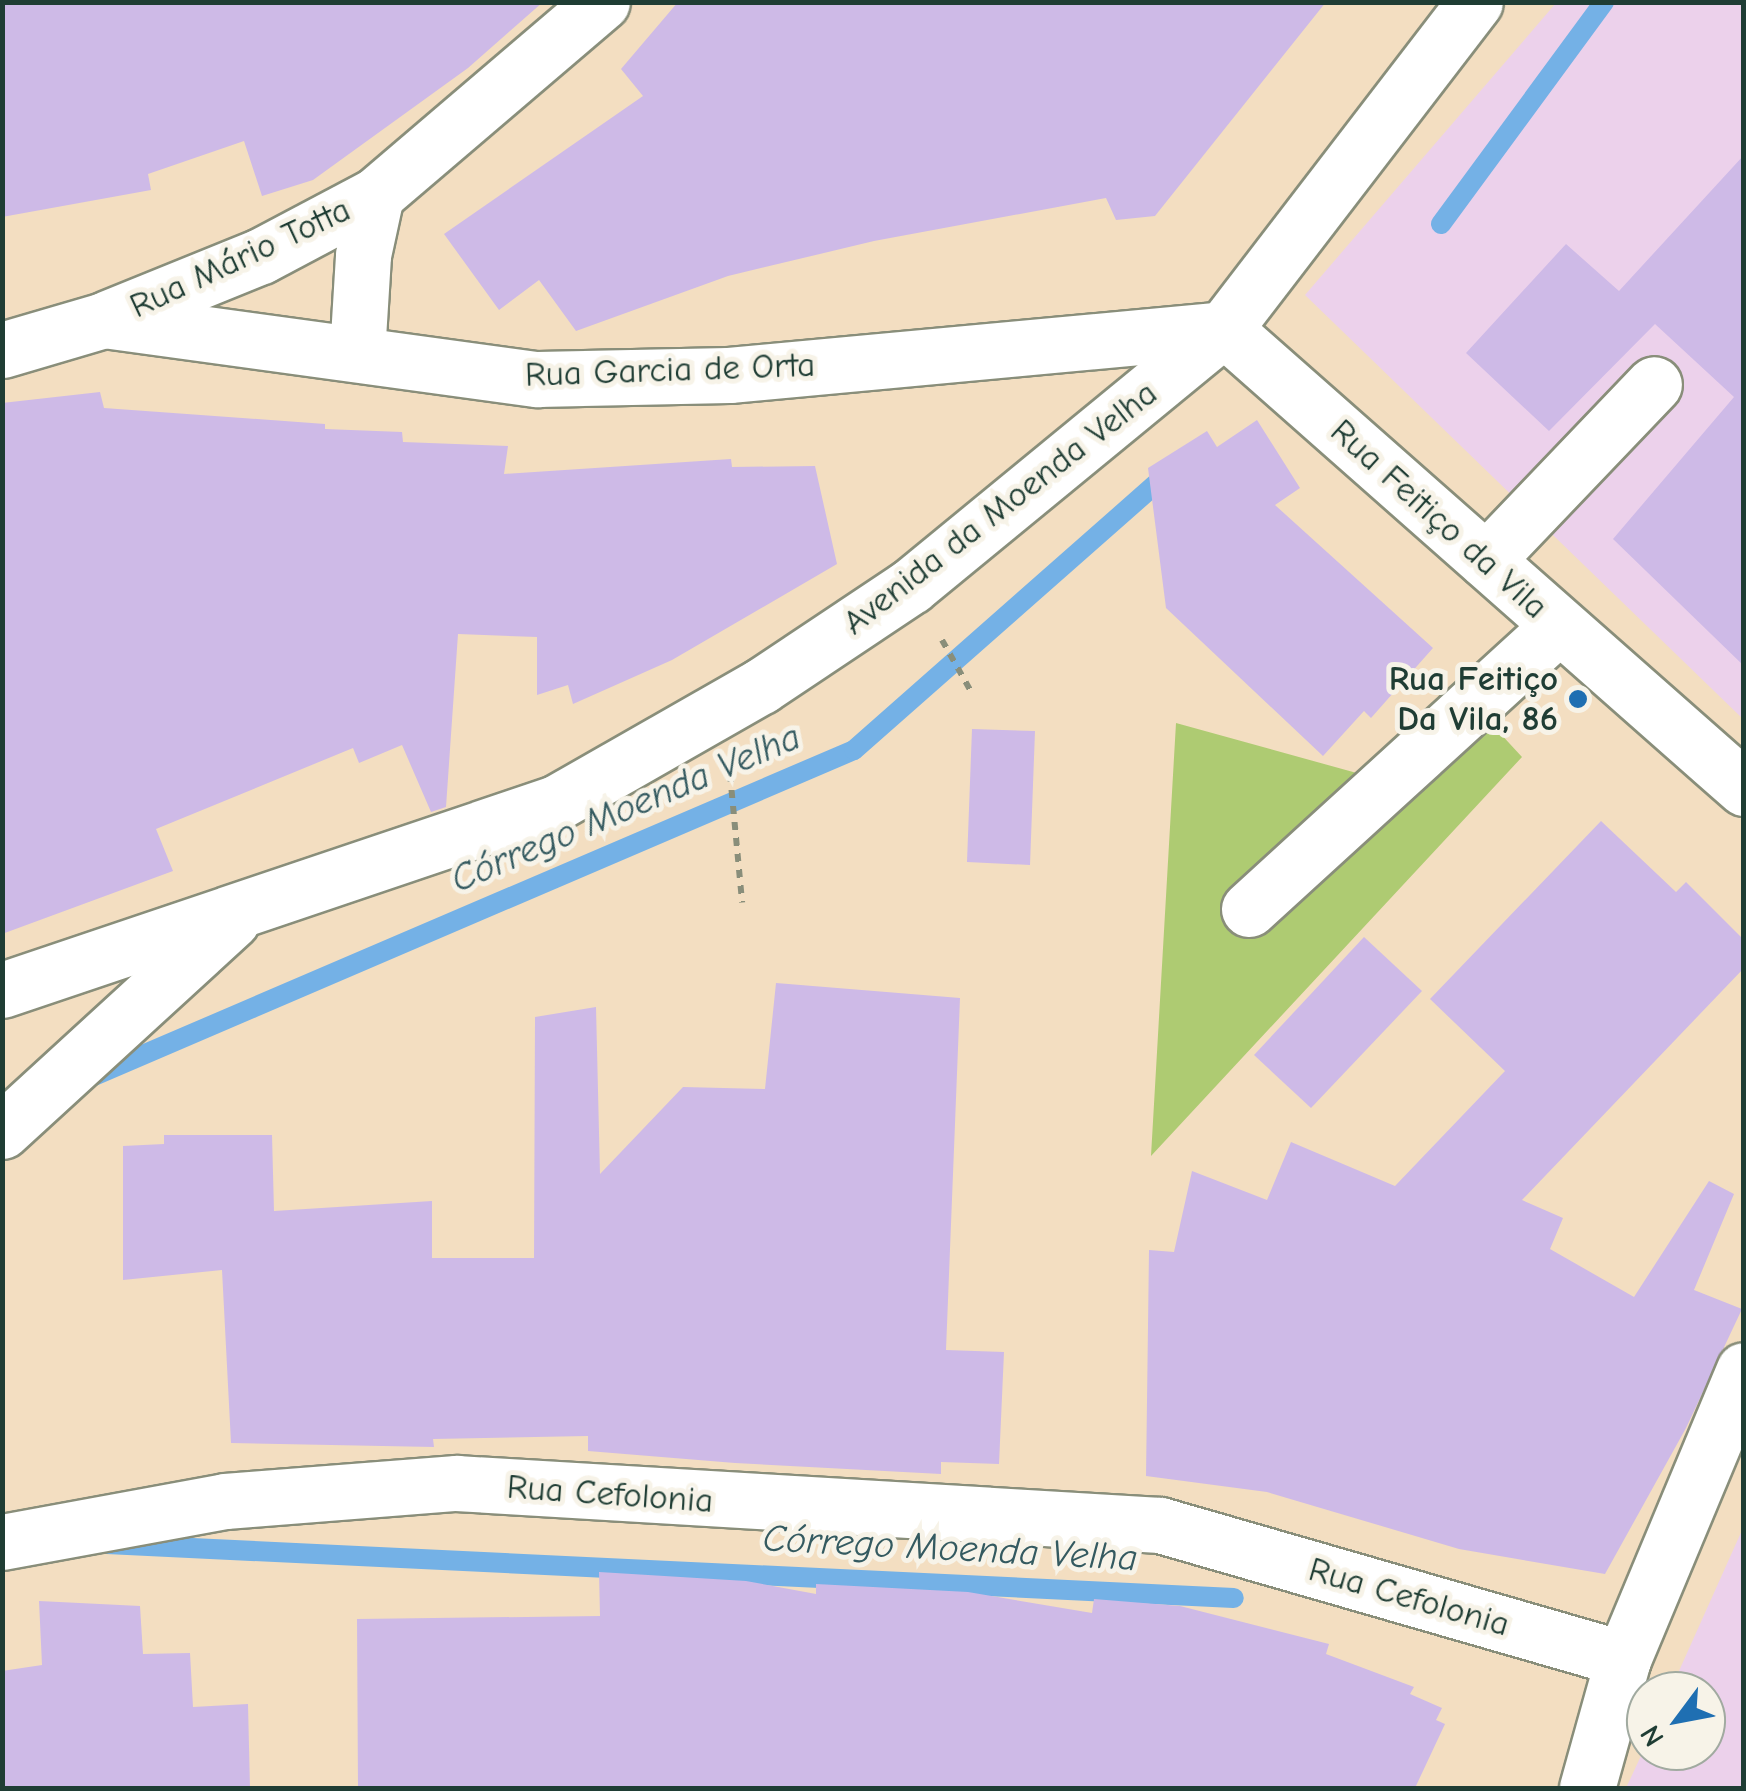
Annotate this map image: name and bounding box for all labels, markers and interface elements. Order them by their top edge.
street label: Rua Mário Totta [123,189,357,327]
street label: Rua Garcia de Orta [524,344,816,396]
street label: Avenida da Moenda Velha [834,372,1166,644]
street label: Rua Feitiço da Vila [1322,410,1556,628]
place label: Rua Feitiço Da Vila, 86 [1389,658,1558,740]
marker: Rua Feitiço Da Vila, 86 [1567,688,1589,710]
water label: Córrego Moenda Velha [444,715,808,903]
street label: Rua Cefolonia [505,1466,715,1522]
water label: Córrego Moenda Velha [762,1516,1138,1582]
street label: Rua Cefolonia [1304,1548,1514,1646]
north arrow [1626,1671,1726,1771]
text: N [1634,1720,1671,1752]

